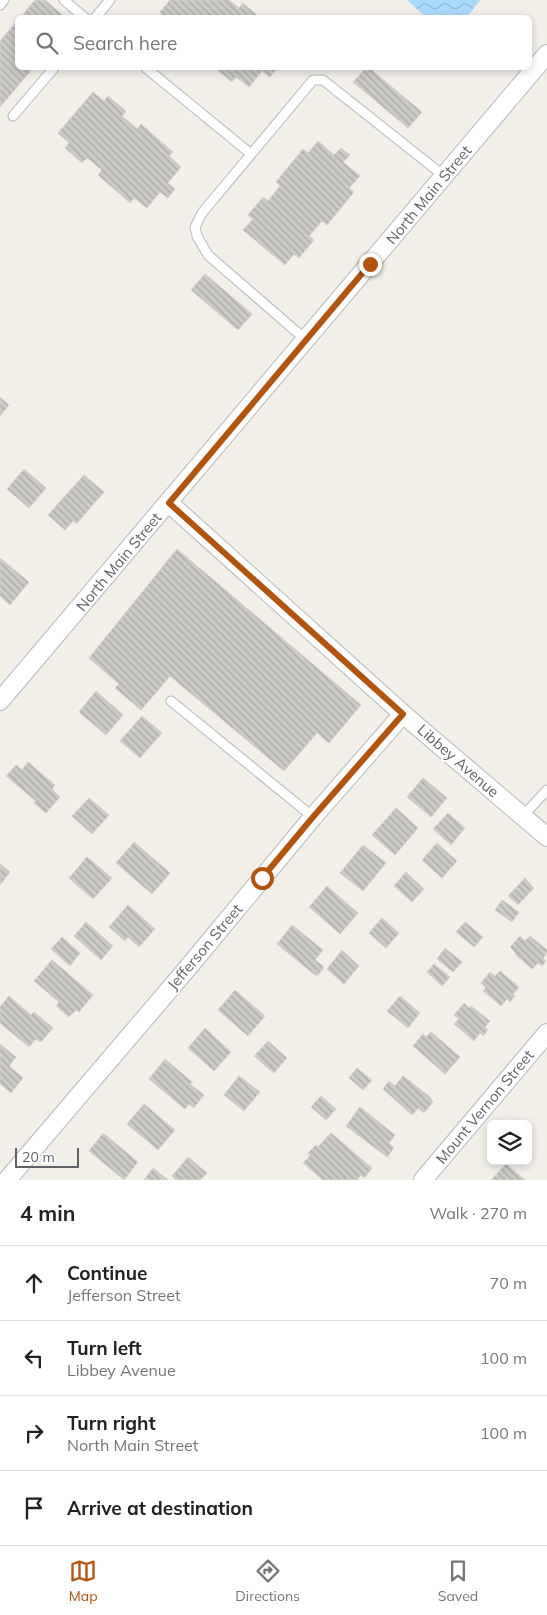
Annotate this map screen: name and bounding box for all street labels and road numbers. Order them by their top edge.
street label: North Main Street [382,141,475,248]
street label: North Main Street [72,508,165,615]
street label: Libbey Avenue [414,720,503,801]
street label: Jefferson Street [163,900,246,994]
street label: Mount Vernon Street [431,1046,538,1167]

